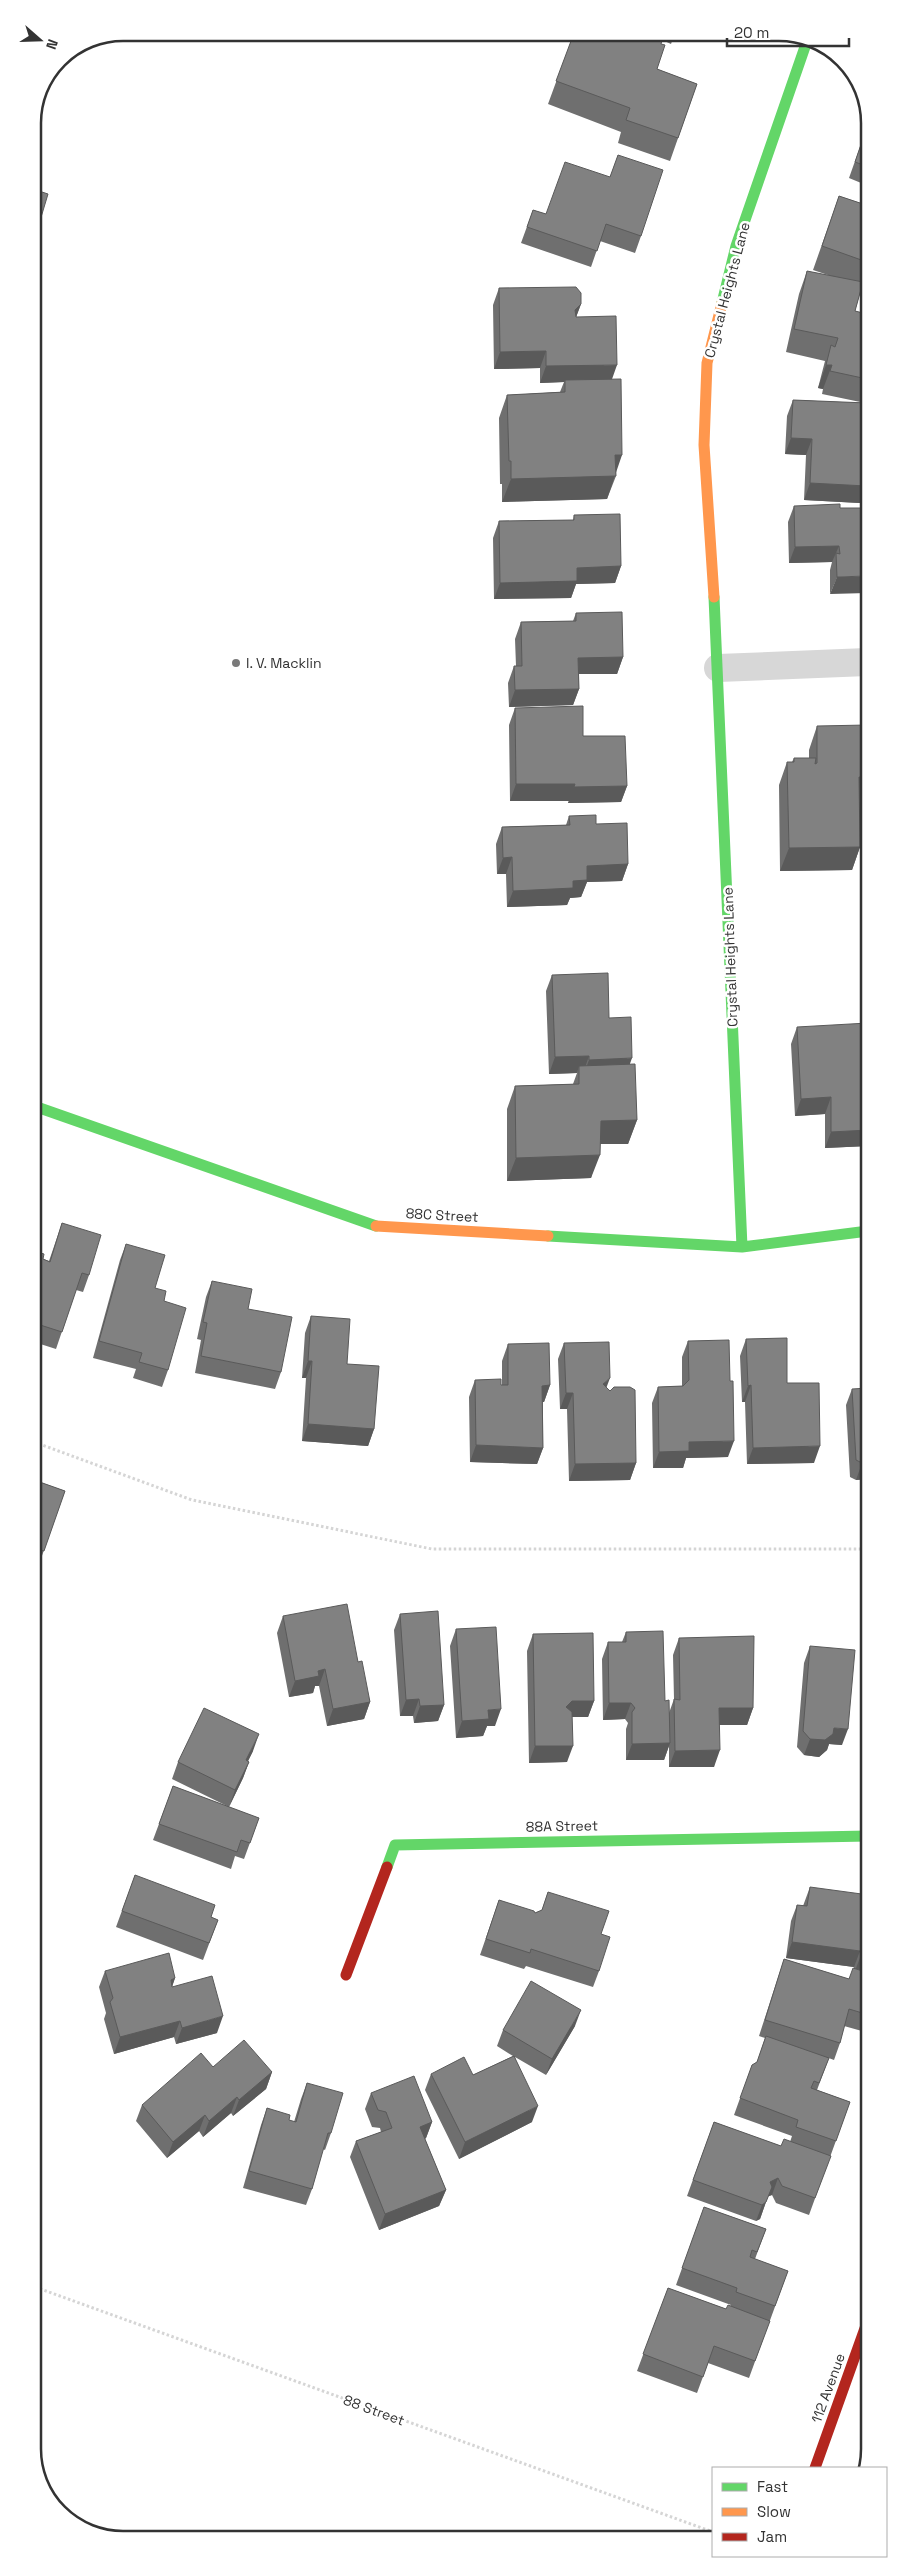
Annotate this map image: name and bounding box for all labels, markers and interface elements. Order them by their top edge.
north arrow [15,15,65,65]
scale bar [727,15,850,47]
text: 20 m [734,23,769,42]
text: N [42,37,62,52]
street label: Crystal Heights Lane [700,220,754,360]
place label: I. V. Macklin [246,654,322,672]
marker: I. V. Macklin [230,657,242,669]
street label: Crystal Heights Lane [719,887,741,1027]
street label: 88C Street [405,1204,479,1226]
street label: 88A Street [526,1816,598,1836]
street label: 112 Avenue [807,2351,849,2425]
street label: 88 Street [341,2391,407,2429]
legend [712,2467,887,2557]
text: Fast [757,2477,788,2496]
text: Slow [757,2502,791,2521]
text: Jam [757,2527,787,2546]

